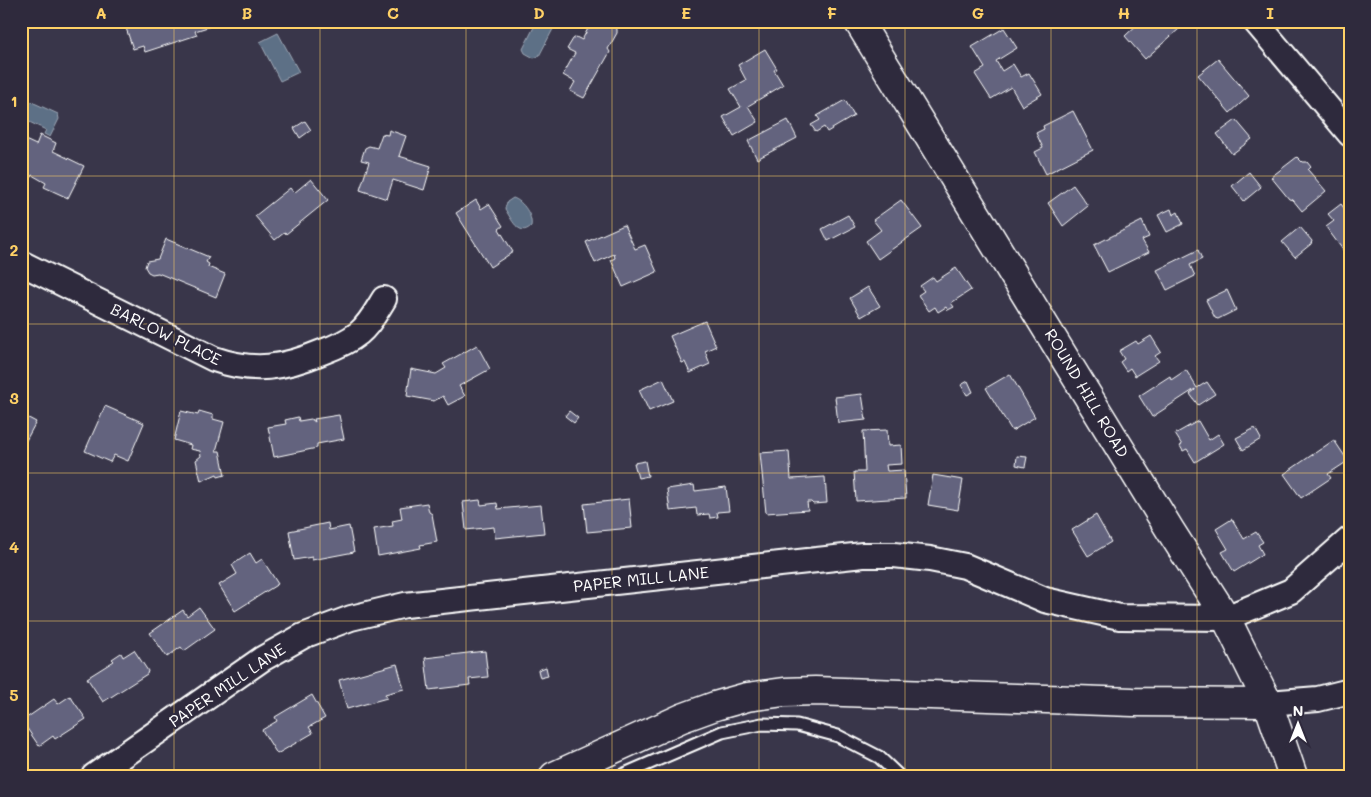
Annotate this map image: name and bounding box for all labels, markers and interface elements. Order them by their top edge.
text: A [95,2,107,23]
text: B [242,2,252,23]
text: C [387,2,399,23]
text: D [533,2,545,23]
text: E [681,2,691,23]
text: F [827,2,837,23]
text: G [972,2,984,23]
text: H [1118,2,1130,23]
text: I [1266,2,1274,23]
text: 1 [10,90,18,111]
text: 2 [10,239,19,260]
street label: BARLOW PLACE [107,298,225,369]
street label: ROUND HILL ROAD [1041,324,1134,461]
text: 3 [9,387,19,408]
text: 4 [9,536,19,557]
street label: PAPER MILL LANE [572,561,710,596]
street label: PAPER MILL LANE [164,638,289,731]
text: 5 [9,684,19,705]
north arrow [1274,700,1324,750]
text: N [1293,701,1303,720]

